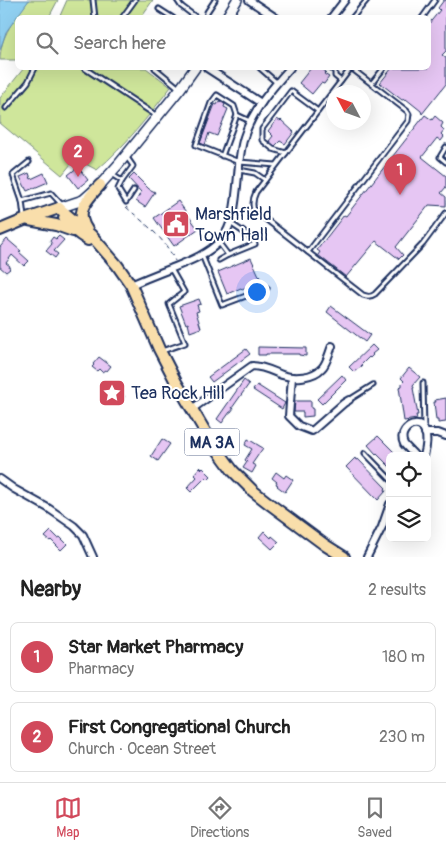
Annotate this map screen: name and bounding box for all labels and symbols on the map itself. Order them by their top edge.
north arrow [326,85,371,130]
pin: 2 [62,136,94,177]
pin: 1 [384,154,416,195]
place label: Marshfield Town Hall [195,203,272,247]
public building icon: Marshfield Town Hall [161,209,191,239]
your location [244,279,270,305]
place icon: Tea Rock Hill [97,378,127,408]
place label: Tea Rock Hill [131,382,225,405]
road number: MA 3A [184,428,240,456]

